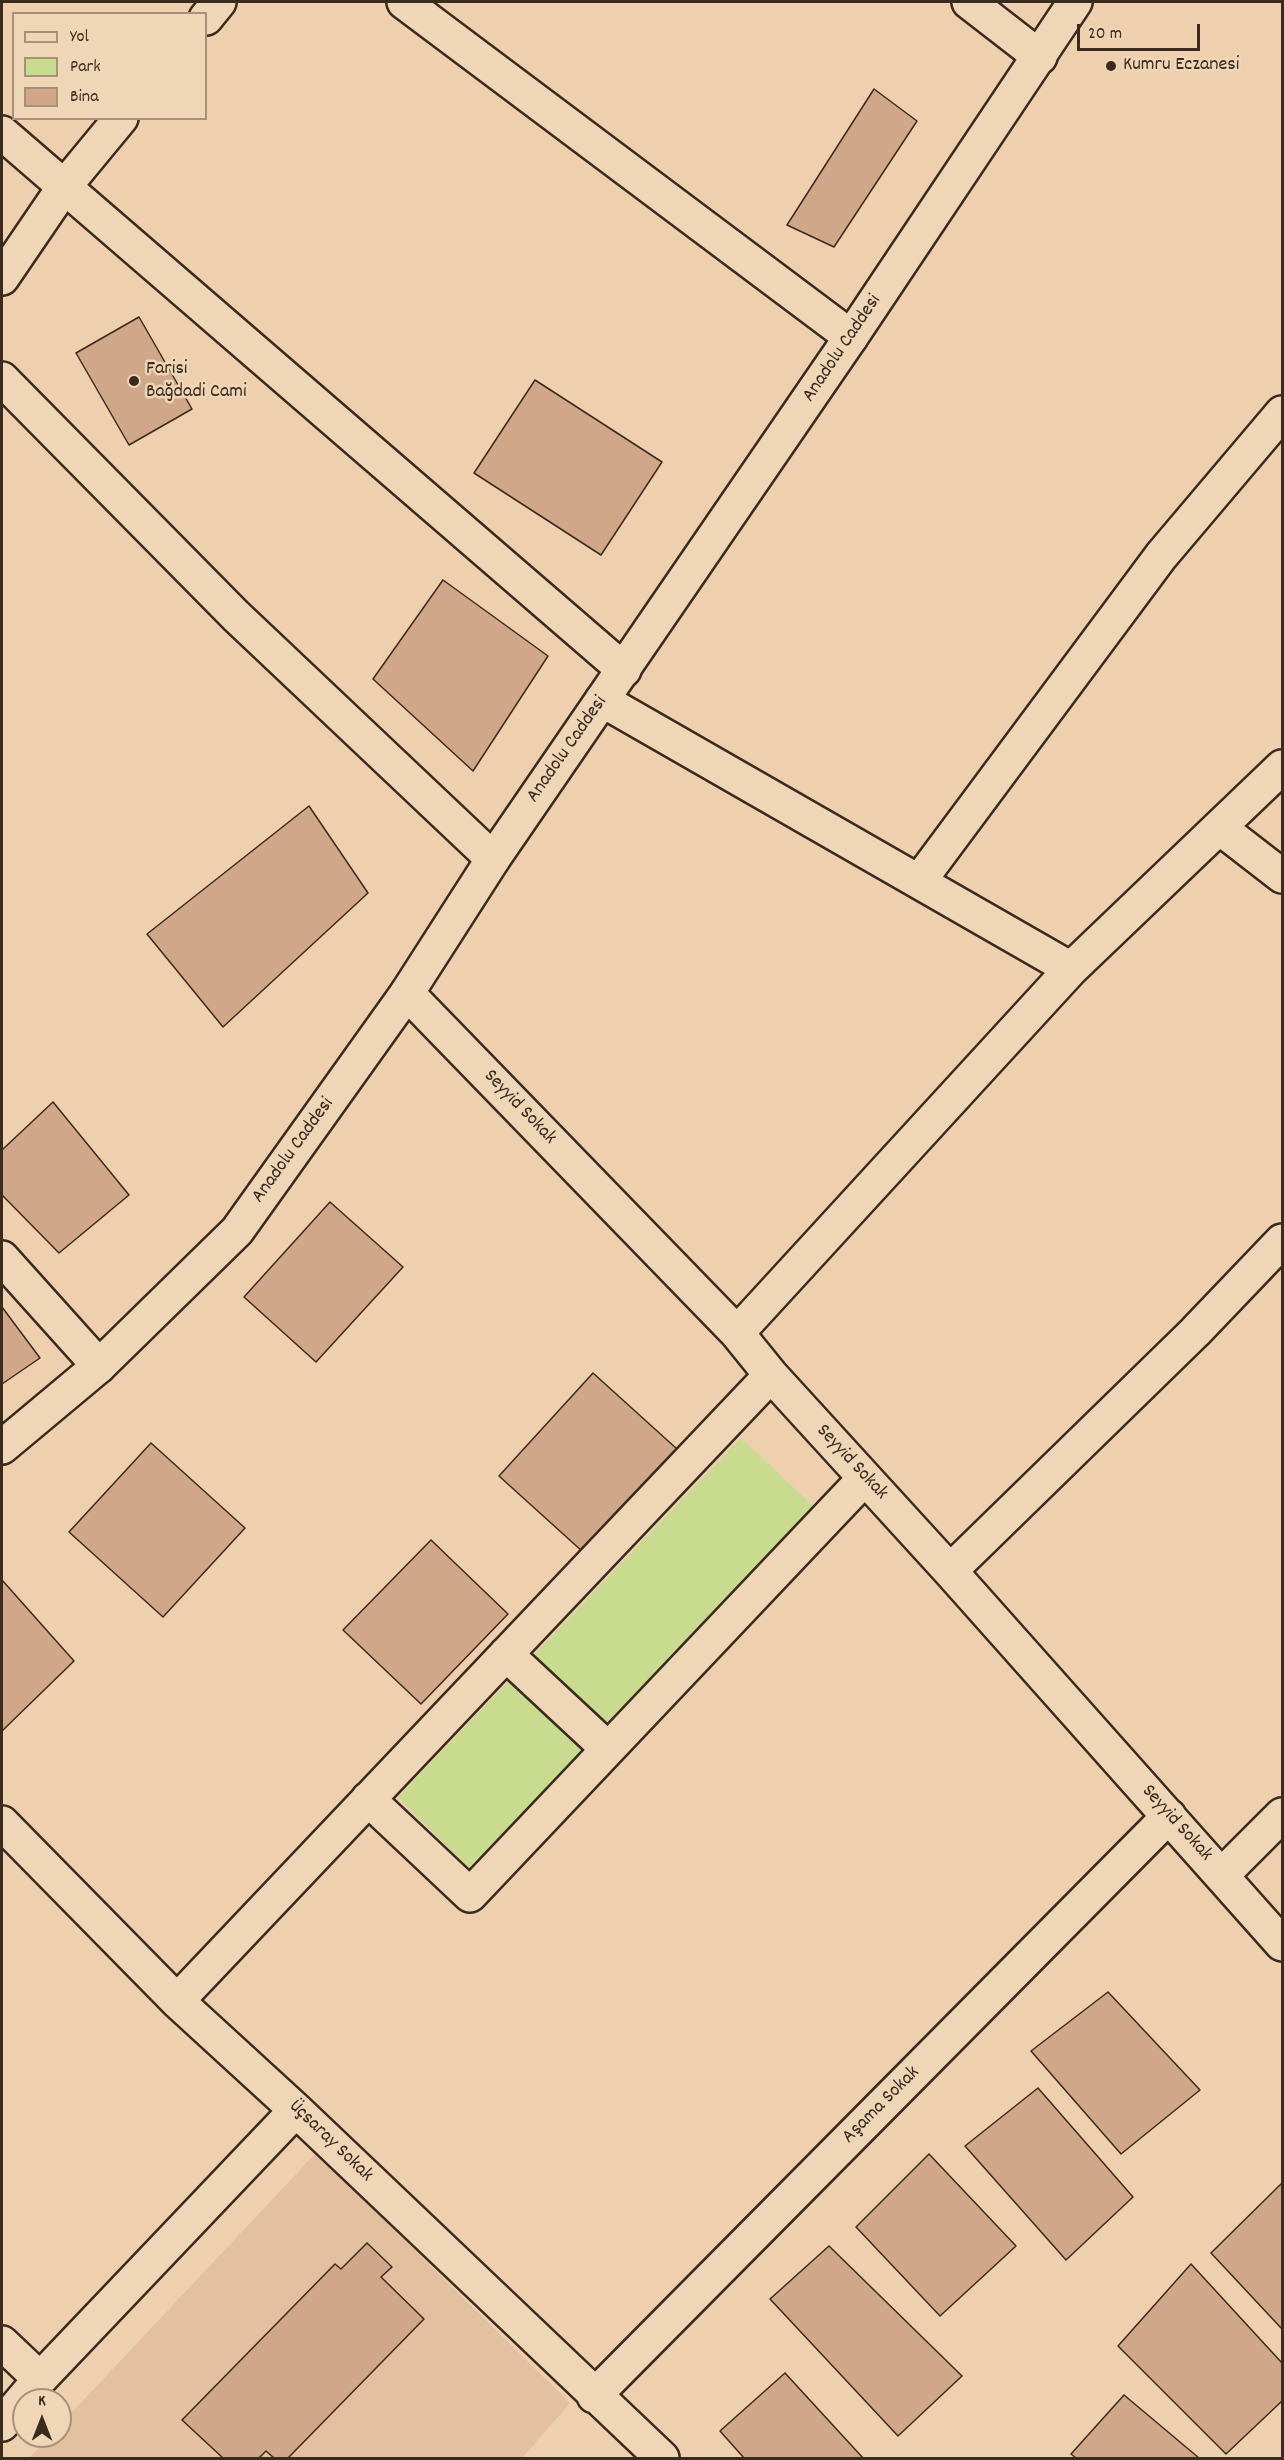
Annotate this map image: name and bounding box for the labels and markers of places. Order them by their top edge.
place label: Kumru Eczanesi [1123,54,1239,78]
marker: Kumru Eczanesi [1104,59,1118,73]
place label: Farisi Bağdadi Cami [146,358,247,405]
marker: Farisi Bağdadi Cami [127,374,141,388]

